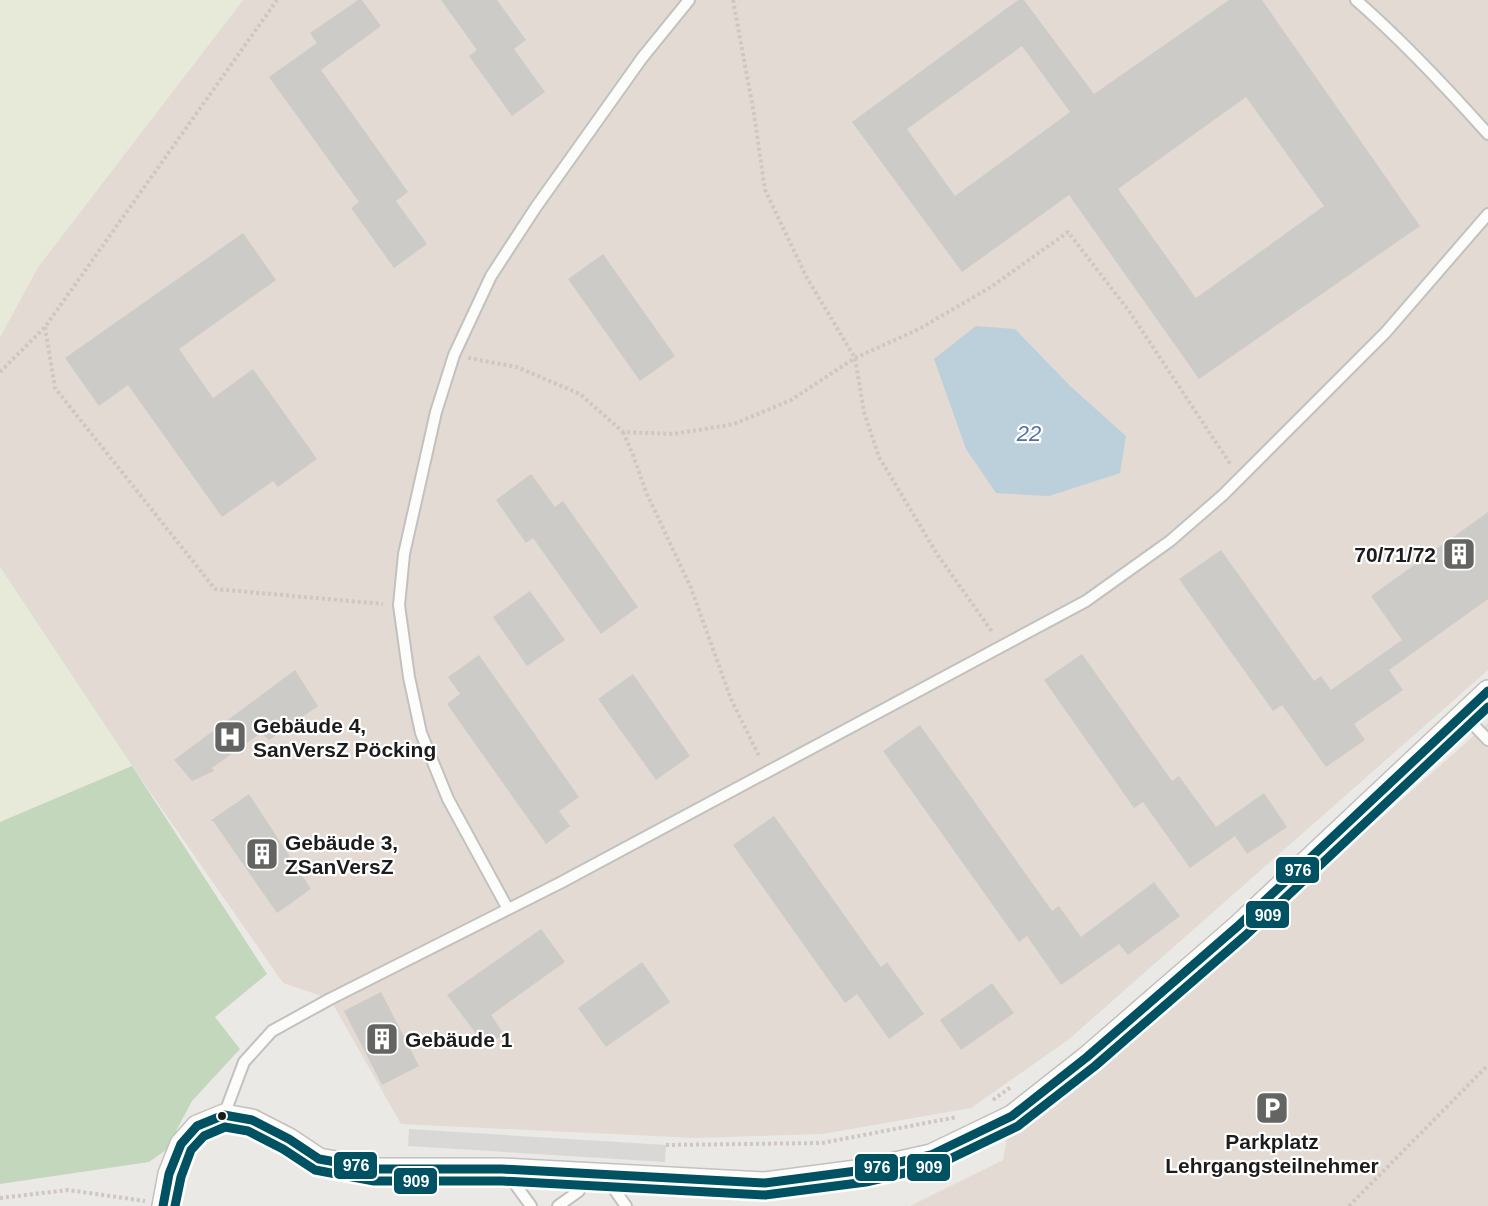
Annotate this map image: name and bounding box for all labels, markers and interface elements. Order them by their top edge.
water label: 22 [1016,421,1041,446]
building icon: 70/71/72 [1441,536,1477,572]
place label: 70/71/72 [1354,543,1436,566]
place label: Gebäude 4, SanVersZ Pöcking [253,714,436,761]
hospital icon: Gebäude 4, SanVersZ Pöcking [212,719,248,755]
place label: Gebäude 3, ZSanVersZ [285,831,398,878]
building icon: Gebäude 3, ZSanVersZ [244,836,280,872]
line badge: 976 [1275,856,1320,884]
text: 976 [1285,862,1311,879]
line badge: 909 [1245,900,1290,929]
text: 909 [1255,907,1281,924]
building icon: Gebäude 1 [364,1021,400,1057]
place label: Gebäude 1 [405,1028,513,1051]
parking icon: Parkplatz Lehrgangsteilnehmer [1254,1090,1290,1126]
unlabelled marker [216,1110,228,1122]
place label: Parkplatz Lehrgangsteilnehmer [1165,1130,1379,1177]
line badge: 976 [333,1151,378,1180]
line badge: 976 [854,1153,899,1182]
line badge: 909 [906,1153,951,1182]
text: 976 [343,1157,369,1174]
text: 976 [864,1159,890,1176]
text: 909 [916,1159,942,1176]
line badge: 909 [393,1167,438,1195]
text: 909 [403,1173,429,1190]

